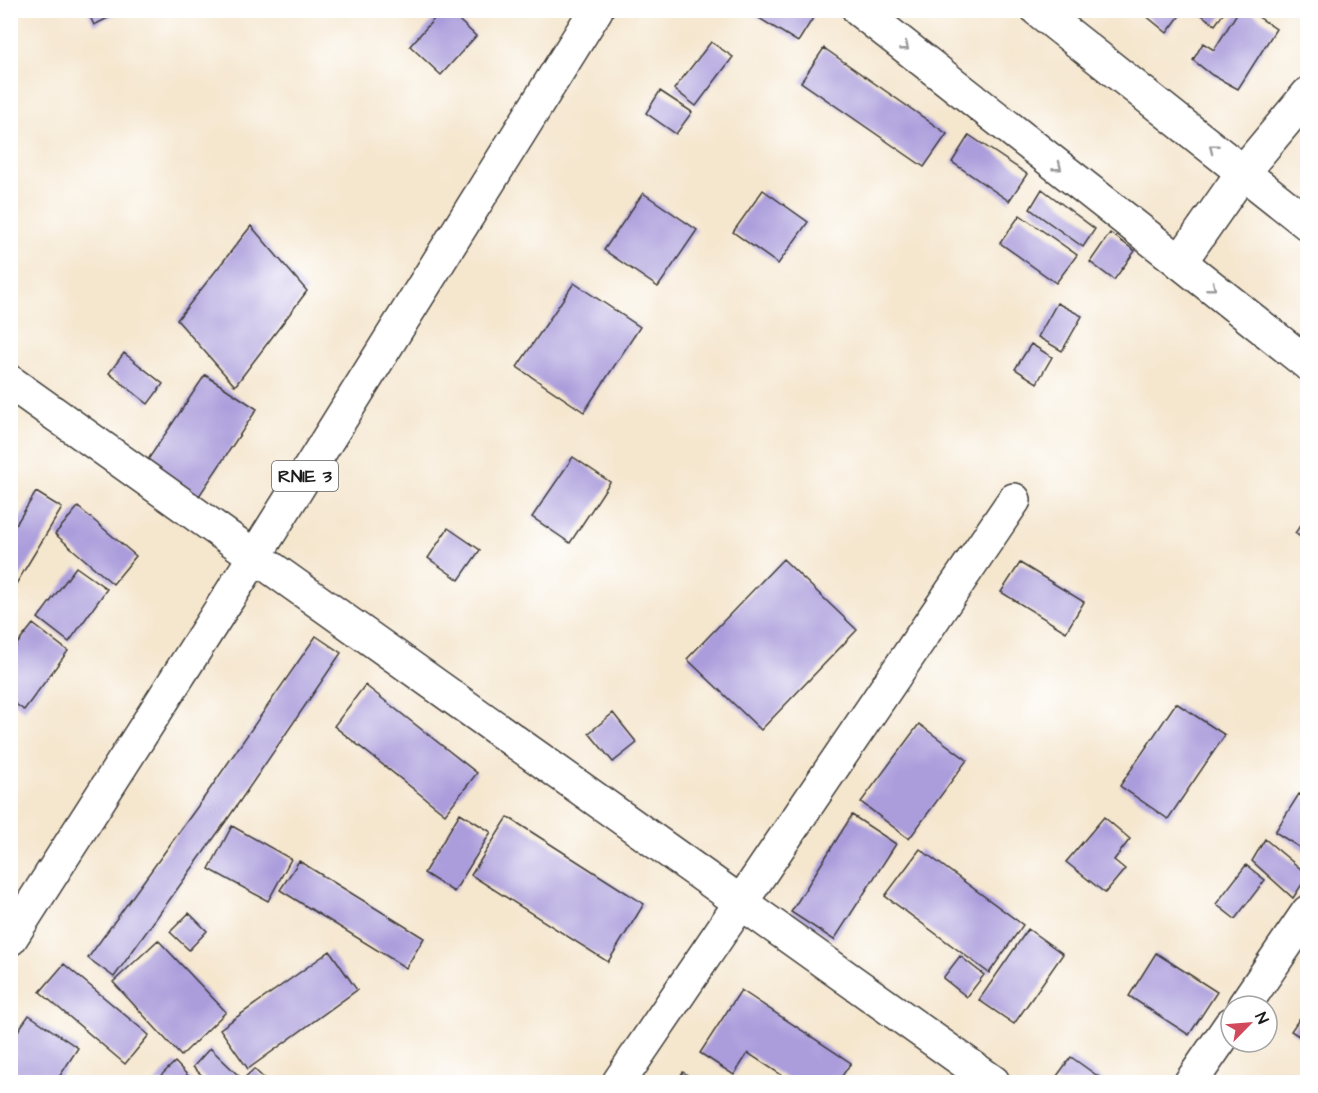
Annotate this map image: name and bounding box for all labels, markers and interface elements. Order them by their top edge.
one-way arrow [898,39,909,50]
one-way arrow [1208,145,1219,156]
one-way arrow [1052,159,1063,170]
one-way arrow [1205,280,1216,291]
road number: RNIE 3 [272,461,338,491]
north arrow [1219,994,1279,1054]
text: N [1250,1009,1274,1027]

